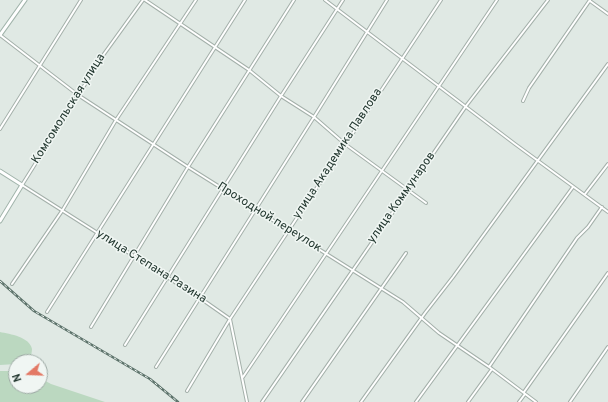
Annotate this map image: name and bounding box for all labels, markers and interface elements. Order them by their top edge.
street label: Комсомольская улица [29,51,109,167]
street label: улица Академика Павлова [290,86,386,222]
street label: улица Коммунаров [365,149,439,247]
street label: Проходной переулок [214,180,324,256]
street label: улица Степана Разина [93,227,209,307]
north arrow [8,354,48,394]
text: N [10,372,26,384]

